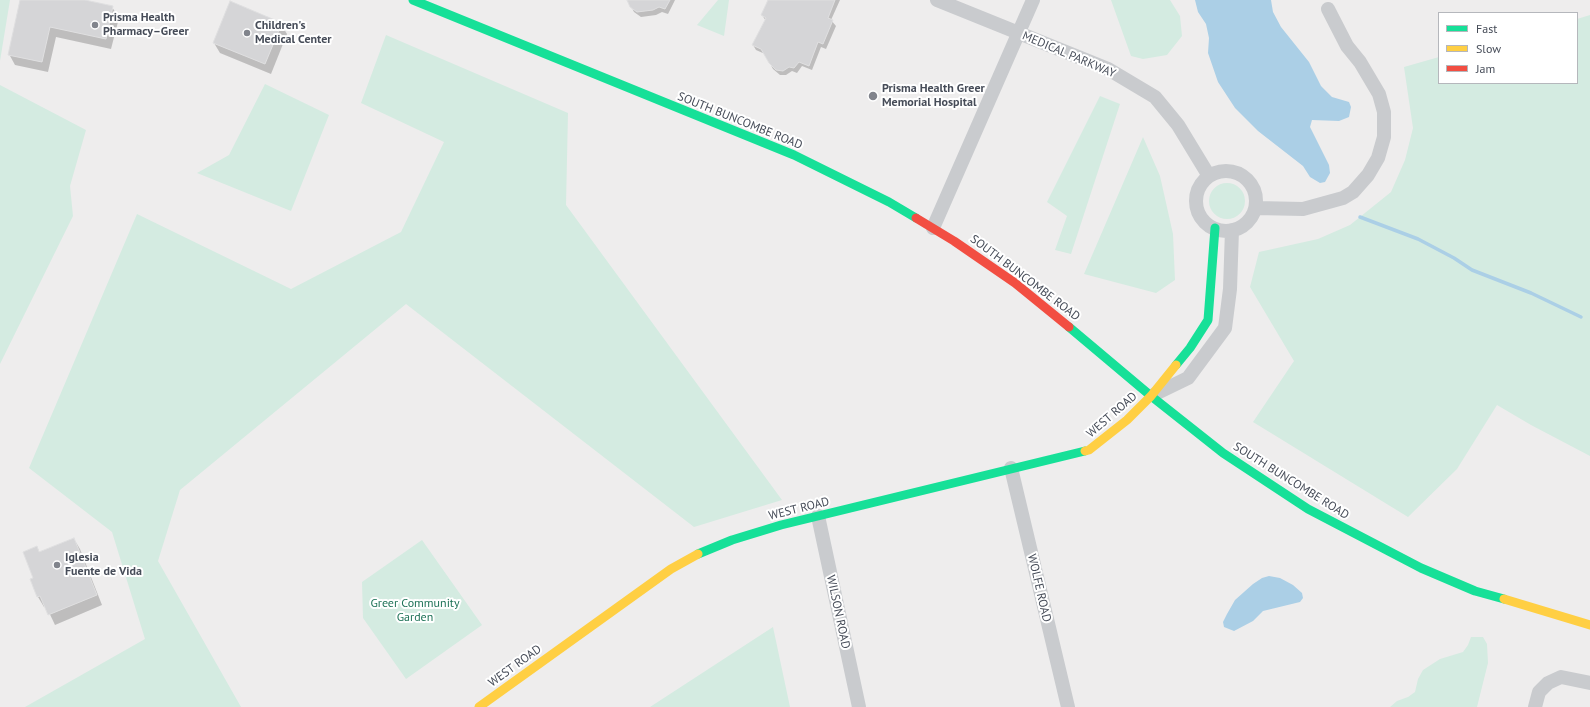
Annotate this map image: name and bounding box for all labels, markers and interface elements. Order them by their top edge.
place label: Prisma Health Pharmacy–Greer [103,11,189,39]
legend [1438,12,1578,84]
place label: Children's Medical Center [255,19,331,47]
marker: Prisma Health Pharmacy–Greer [90,20,100,30]
text: Fast [1476,21,1497,36]
marker: Children's Medical Center [242,28,252,38]
street label: MEDICAL PARKWAY [1020,29,1118,81]
text: Slow [1476,41,1501,56]
text: Jam [1476,61,1495,76]
place label: Prisma Health Greer Memorial Hospital [882,82,985,110]
street label: SOUTH BUNCOMBE ROAD [675,89,805,153]
marker: Prisma Health Greer Memorial Hospital [867,90,879,102]
street label: SOUTH BUNCOMBE ROAD [967,232,1083,324]
street label: WEST ROAD [1084,389,1140,441]
street label: SOUTH BUNCOMBE ROAD [1231,440,1351,522]
street label: WEST ROAD [767,495,831,523]
place label: Iglesia Fuente de Vida [65,551,142,579]
street label: WOLFE ROAD [1024,553,1054,623]
marker: Iglesia Fuente de Vida [52,560,62,570]
street label: WILSON ROAD [823,574,853,650]
park label: Greer Community Garden [370,597,460,625]
street label: WEST ROAD [486,642,544,690]

